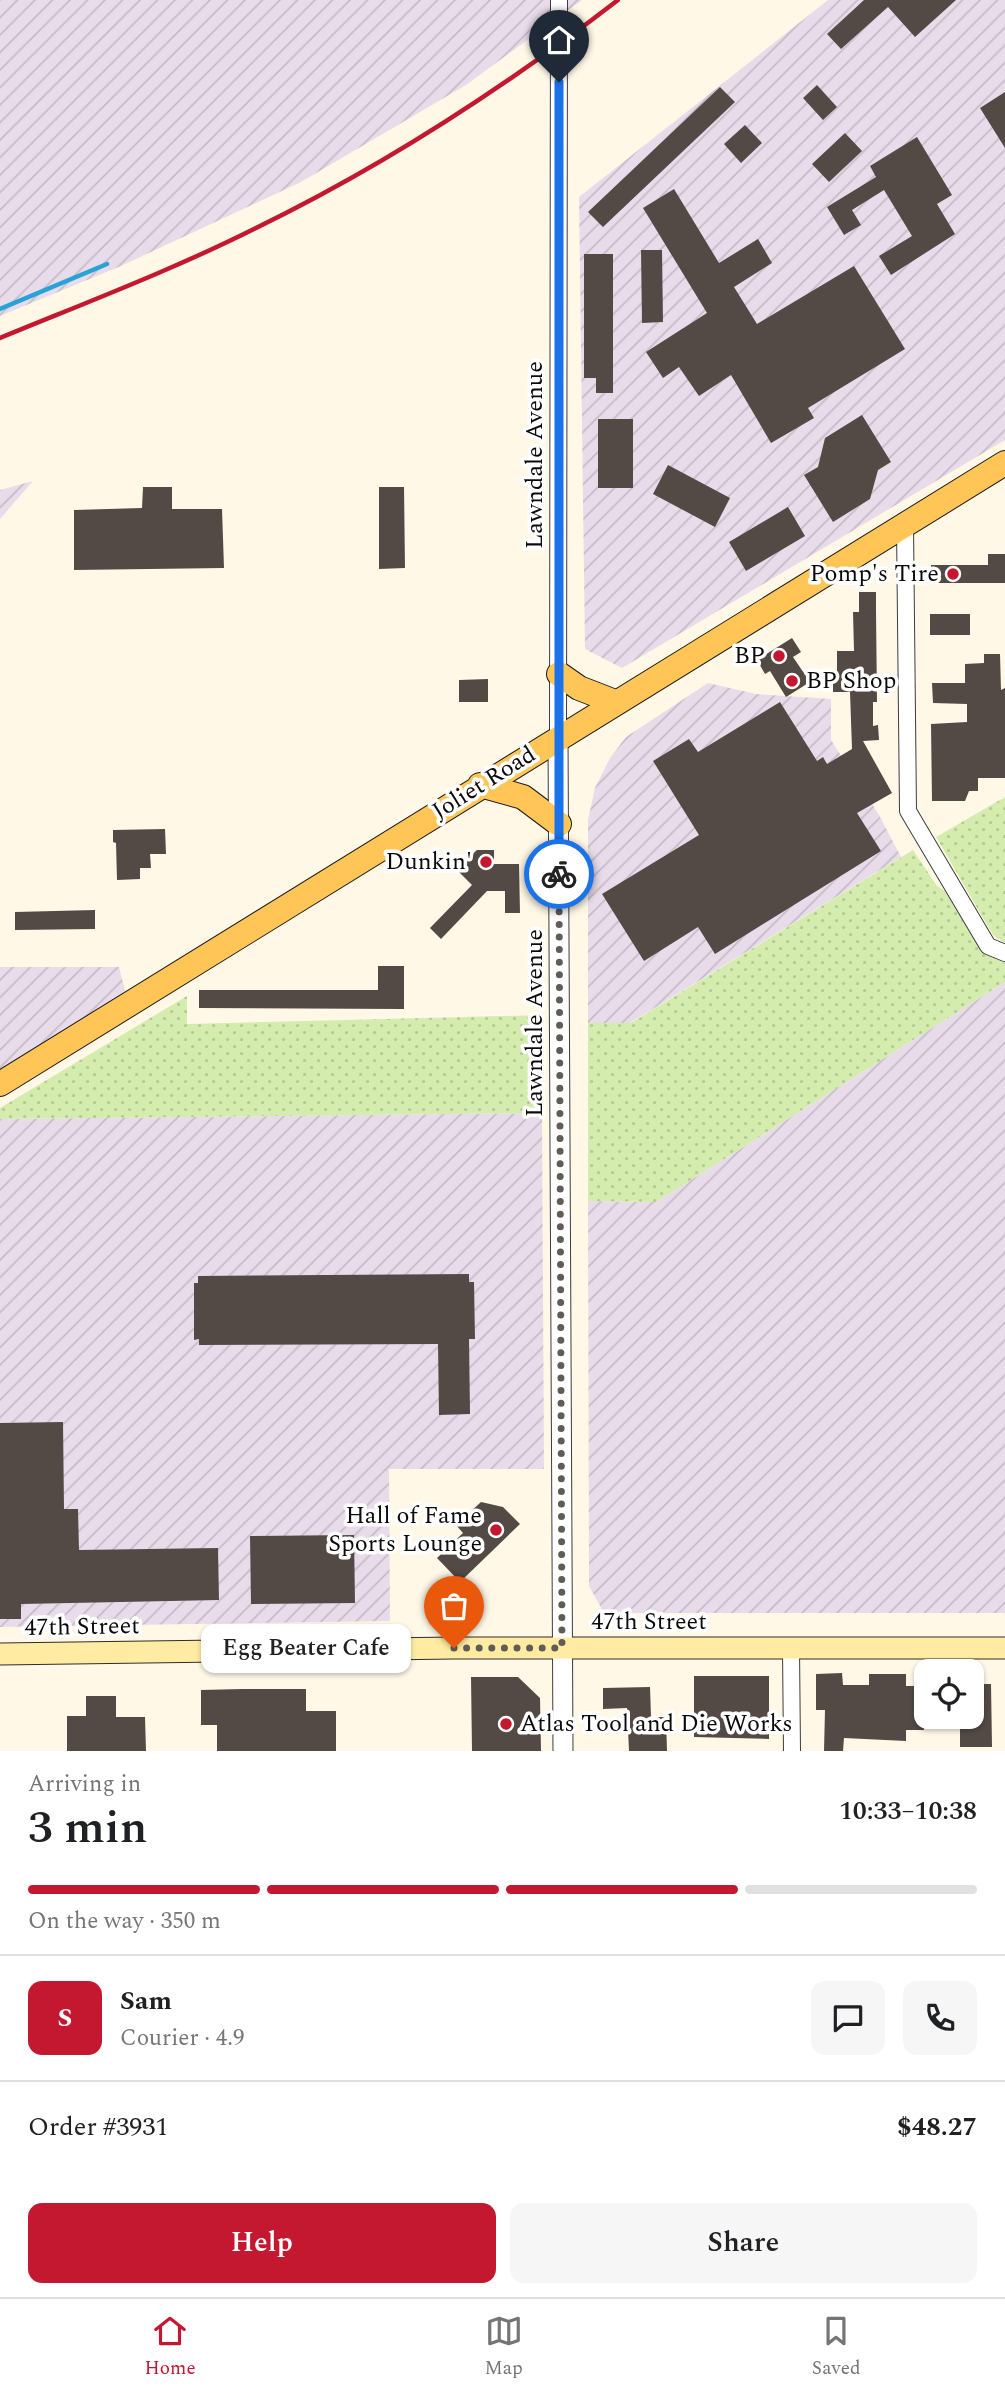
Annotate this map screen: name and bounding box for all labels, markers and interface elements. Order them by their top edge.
pin [529,10,589,82]
icon: home [540,21,578,59]
street label: Lawndale Avenue [517,361,553,549]
place label: Pomp's Tire [810,556,939,592]
marker: Pomp's Tire [945,566,961,582]
place label: BP [734,638,765,674]
marker: BP [771,648,787,664]
place label: BP Shop [806,663,896,699]
marker: BP Shop [784,673,800,689]
street label: Joliet Road [425,737,543,829]
courier [524,839,594,909]
place label: Dunkin' [386,844,472,880]
marker: Dunkin' [478,854,494,870]
icon: bike [540,855,578,893]
street label: Lawndale Avenue [517,929,553,1117]
place label: Hall of Fame Sports Lounge [328,1498,482,1562]
marker: Hall of Fame Sports Lounge [488,1522,504,1538]
pin [424,1576,484,1648]
icon: bag [435,1587,473,1625]
street label: 47th Street [591,1604,707,1640]
street label: 47th Street [24,1608,140,1646]
callout: Egg Beater Cafe [202,1624,412,1672]
text: Egg Beater Cafe [222,1631,390,1666]
map controls [914,1659,984,1729]
button: locate [914,1659,984,1729]
place label: Atlas Tool and Die Works [520,1706,793,1742]
marker: Atlas Tool and Die Works [498,1716,514,1732]
text: Arriving in [28,1767,141,1802]
text: 10:33–10:38 [839,1791,977,1831]
text: 3 min [28,1793,147,1863]
text: On the way · 350 m [28,1904,221,1939]
text: Sam [120,1981,172,2021]
button: chat [811,1981,885,2055]
button: phone [903,1981,977,2055]
text: S [58,1998,72,2038]
text: Courier · 4.9 [120,2021,245,2056]
text: Order #3931 [28,2107,168,2147]
text: $48.27 [897,2107,977,2147]
button: Help [28,2203,496,2283]
button: Share [510,2203,977,2283]
tab: Home [144,2312,196,2383]
tab: Map [485,2312,523,2383]
tab: Saved [812,2312,861,2383]

